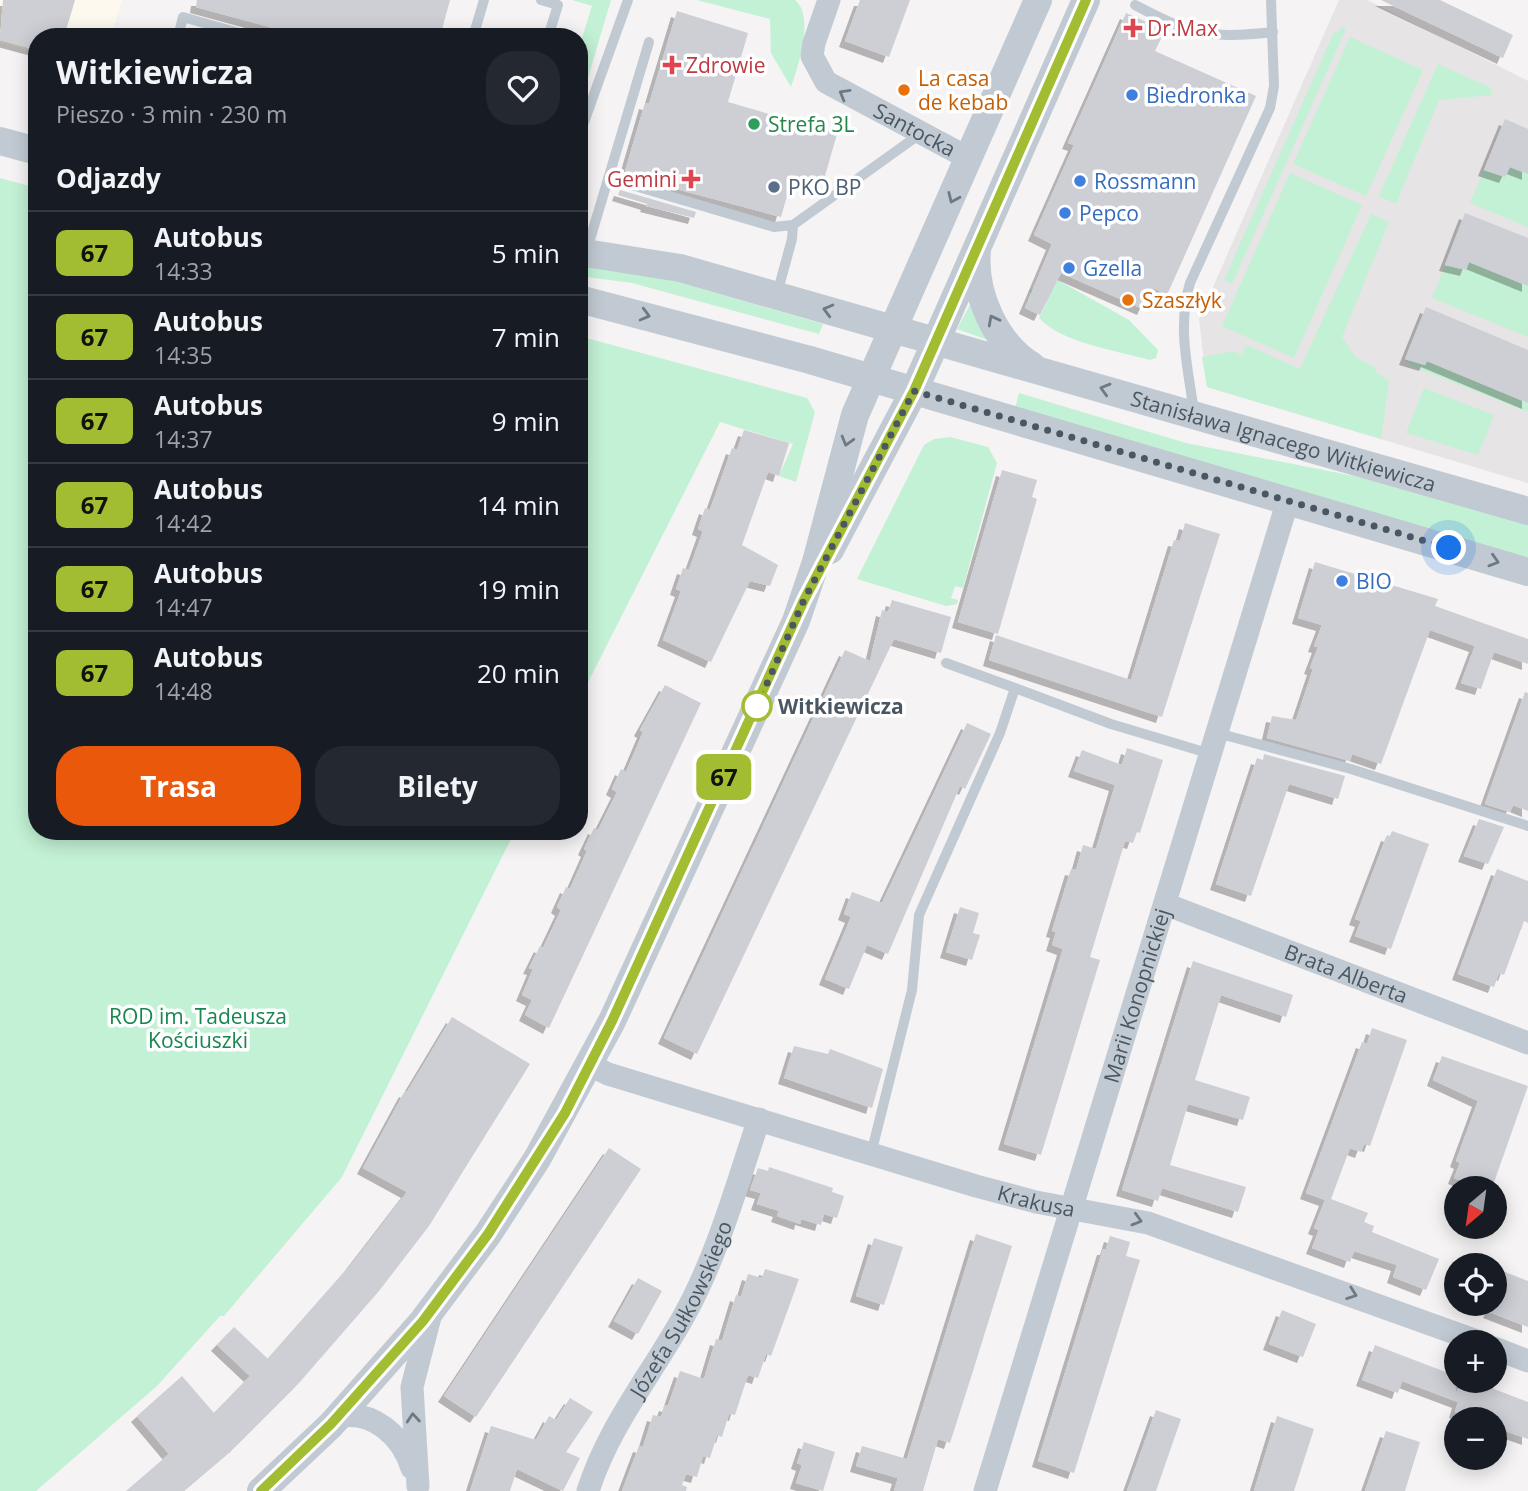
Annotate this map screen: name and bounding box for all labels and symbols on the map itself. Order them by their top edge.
place label: Dr.Max [1147,14,1218,42]
marker: Dr.Max [1125,20,1141,36]
place label: Zdrowie [686,51,765,79]
marker: Zdrowie [664,57,680,73]
place label: La casa de kebab [918,64,1008,116]
place label: Biedronka [1146,81,1246,109]
marker: La casa de kebab [896,82,912,98]
marker: Biedronka [1124,87,1140,103]
one-way arrow [839,89,852,102]
street label: Santocka [869,96,961,163]
place label: Strefa 3L [768,110,855,138]
marker: Strefa 3L [746,116,762,132]
place label: Gemini [607,165,677,193]
place label: Rossmann [1094,167,1196,195]
marker: Gemini [683,171,699,187]
place label: PKO BP [788,173,861,201]
marker: Rossmann [1072,173,1088,189]
marker: PKO BP [766,179,782,195]
one-way arrow [947,191,961,203]
place label: Pepco [1079,199,1139,227]
marker: Pepco [1057,205,1073,221]
place label: Gzella [1083,254,1142,282]
marker: Gzella [1061,260,1077,276]
place label: Szaszłyk [1142,286,1222,314]
marker: Szaszłyk [1120,292,1136,308]
one-way arrow [822,304,834,318]
one-way arrow [639,307,651,322]
one-way arrow [988,315,1001,327]
one-way arrow [1099,382,1111,397]
street label: Stanisława Ignacego Witkiewicza [1128,384,1439,498]
one-way arrow [841,435,855,447]
your location [1431,530,1466,565]
one-way arrow [1488,553,1500,568]
place label: BIO [1356,567,1392,595]
marker: BIO [1334,573,1350,589]
marker: Witkiewicza [742,691,772,721]
place label: Witkiewicza [778,692,904,720]
line badge: 67 [692,754,756,800]
street label: Marii Konopnickiej [1097,905,1176,1086]
street label: Brata Alberta [1281,937,1412,1010]
park label: ROD im. Tadeusza Kościuszki [109,1002,287,1054]
north arrow [1444,1176,1507,1239]
street label: Krakusa [994,1178,1077,1223]
one-way arrow [1131,1212,1143,1226]
street label: Józefa Sułkowskiego [622,1217,738,1404]
one-way arrow [1346,1286,1358,1300]
one-way arrow [406,1412,421,1423]

